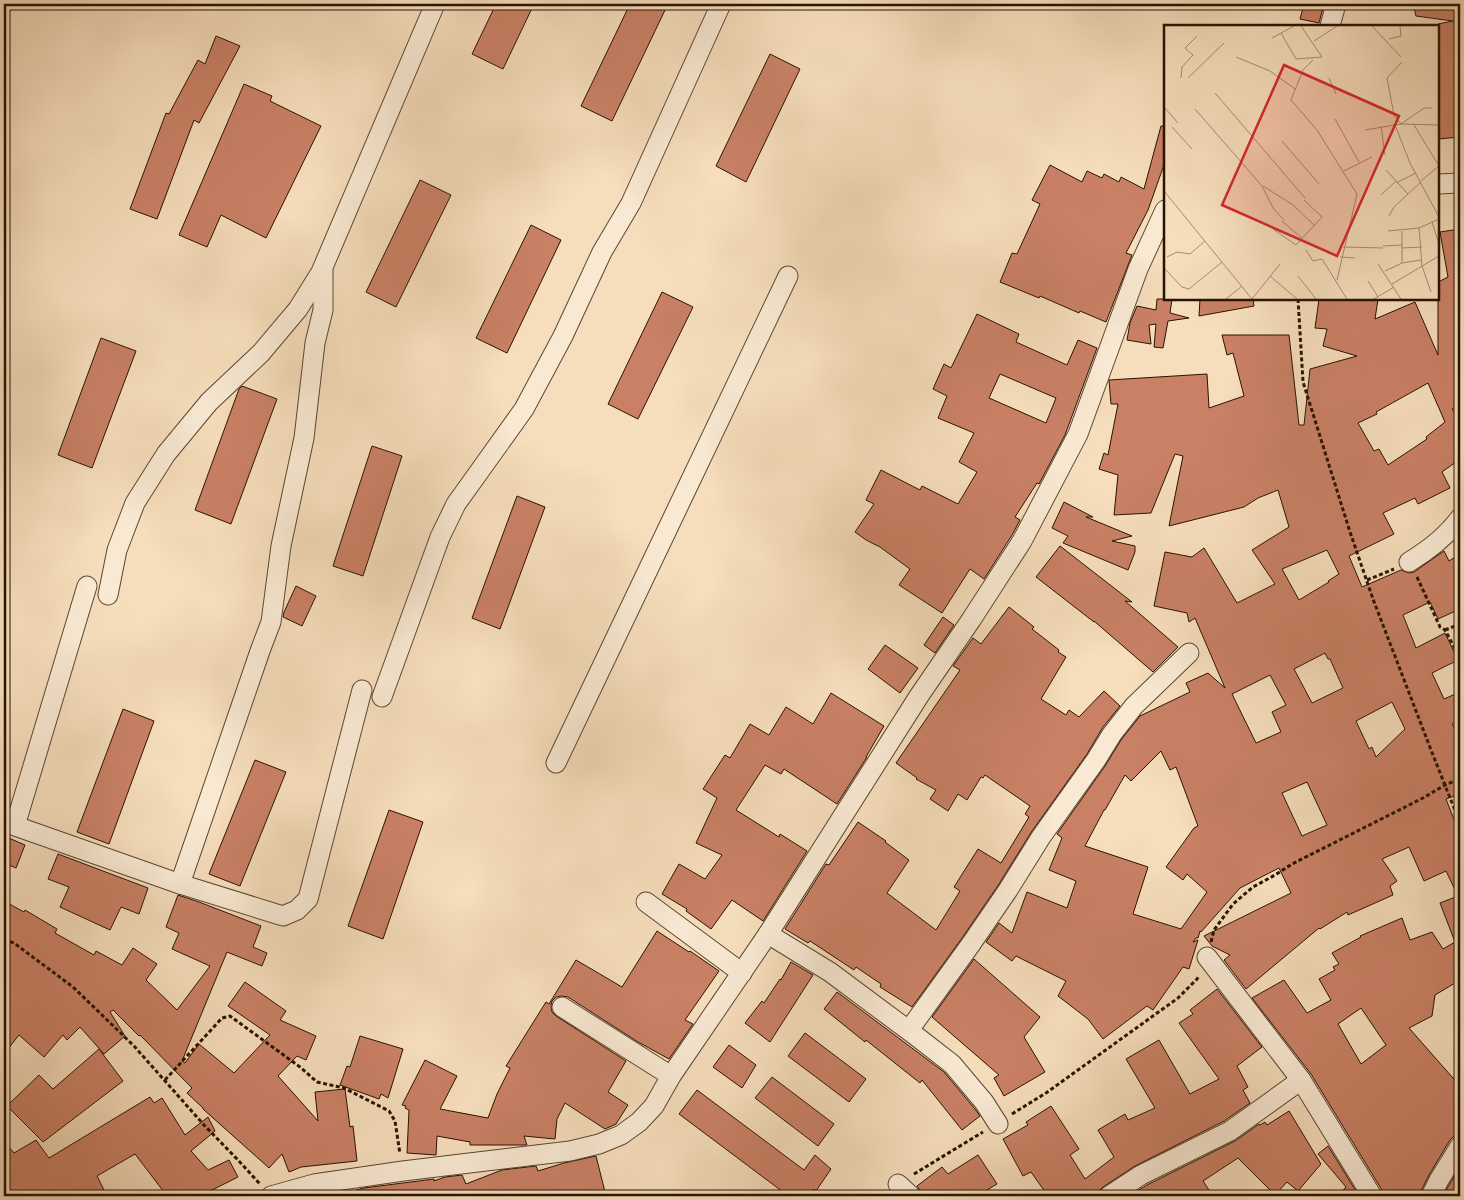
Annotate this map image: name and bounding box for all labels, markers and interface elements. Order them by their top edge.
inset map [1164,25,1439,300]

